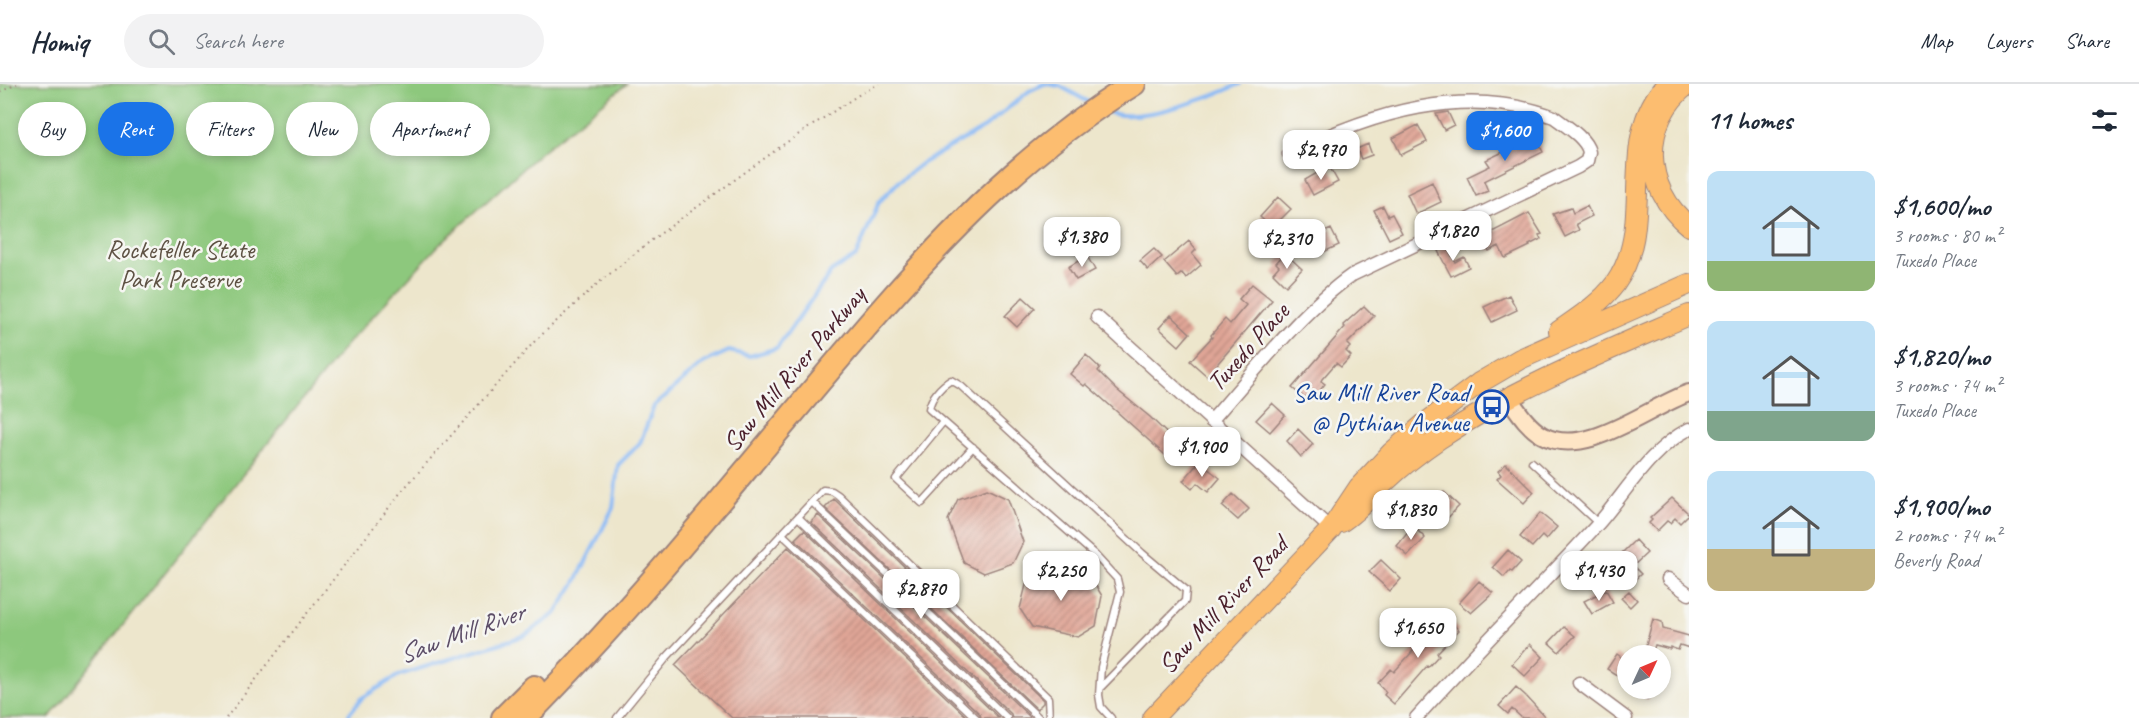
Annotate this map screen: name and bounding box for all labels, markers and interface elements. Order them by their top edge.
search box [124,14,544,68]
text: Homiq [30,24,88,59]
icon: search [145,25,178,58]
text: Search here [193,27,283,55]
text: Map [1920,28,1953,54]
text: Layers [1986,28,2032,54]
text: Share [2065,28,2109,54]
chip: Buy [18,102,86,156]
chip: Rent [98,102,174,156]
chip: Filters [186,102,274,156]
chip: New [286,102,358,156]
chip: Apartment [370,102,490,156]
text: 11 homes [1707,104,1792,137]
icon: filters [2088,104,2121,137]
pin: $1,600 [1456,111,1554,162]
text: $1,600 [1480,118,1530,143]
pin: $2,970 [1272,130,1370,181]
text: $2,970 [1297,137,1345,162]
text: $1,600/mo [1893,190,1991,223]
icon: home [1755,195,1827,267]
pin: $1,820 [1404,211,1502,262]
pin: $1,380 [1033,217,1131,268]
text: $1,820 [1429,218,1477,243]
pin: $2,310 [1238,219,1336,270]
text: 3 rooms · 80 m² [1893,223,2001,248]
text: $1,380 [1058,224,1106,249]
text: $2,310 [1263,226,1311,251]
park label: Rockefeller State Park Preserve [106,233,256,296]
text: Tuxedo Place [1893,248,1976,273]
street label: Saw Mill River Parkway [715,278,874,458]
street label: Tuxedo Place [1200,295,1297,398]
text: $1,820/mo [1893,340,1990,373]
icon: home [1755,345,1827,417]
text: 3 rooms · 74 m² [1893,373,2001,398]
place label: Saw Mill River Road @ Pythian Avenue [1293,376,1473,439]
bus stop icon: Saw Mill River Road @ Pythian Avenue [1474,389,1510,425]
text: Tuxedo Place [1893,398,1976,423]
pin: $1,900 [1153,427,1251,478]
text: $1,900 [1178,434,1226,459]
pin: $1,830 [1362,490,1460,541]
text: $1,900/mo [1893,490,1990,523]
icon: home [1755,495,1827,567]
text: $1,830 [1387,497,1435,522]
text: 2 rooms · 74 m² [1893,523,2001,548]
street label: Saw Mill River Road [1151,527,1298,681]
text: Beverly Road [1893,548,1979,573]
pin: $2,250 [1012,551,1110,602]
pin: $1,430 [1550,551,1648,602]
text: $2,250 [1037,558,1085,583]
text: $1,430 [1575,558,1623,583]
pin: $2,870 [872,569,970,620]
text: $2,870 [897,576,945,601]
water label: Saw Mill River [394,593,532,671]
pin: $1,650 [1369,608,1467,659]
text: $1,650 [1393,615,1443,640]
north arrow [1617,645,1671,699]
map controls [1617,645,1671,699]

